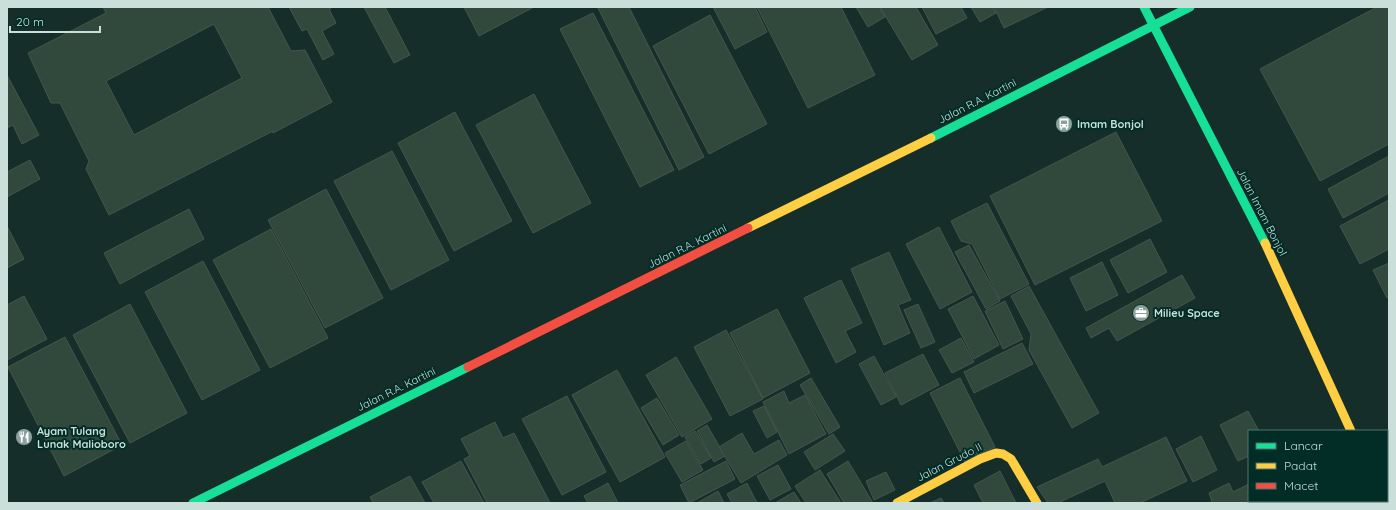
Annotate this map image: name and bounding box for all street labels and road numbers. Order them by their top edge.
street label: Jalan R.A. Kartini [935,75,1019,127]
street label: Jalan Imam Bonjol [1234,166,1290,258]
street label: Jalan R.A. Kartini [645,221,729,271]
street label: Jalan R.A. Kartini [354,364,438,414]
street label: Jalan Grudo II [914,440,984,484]

